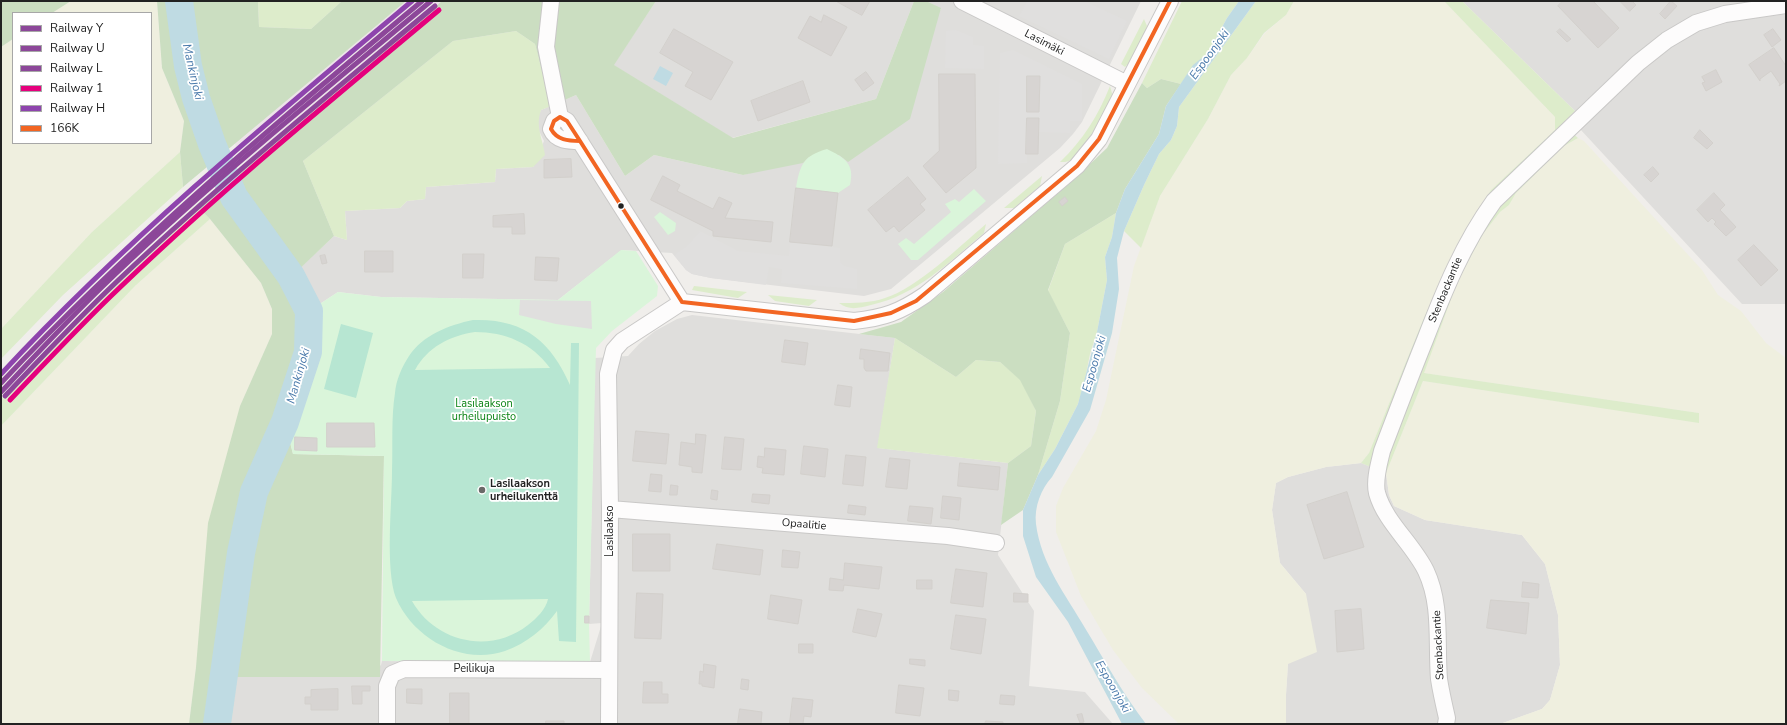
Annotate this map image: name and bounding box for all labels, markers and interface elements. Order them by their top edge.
legend [12,12,152,144]
text: Railway Y [50,20,103,36]
street label: Lasimäki [1022,27,1066,59]
water label: Espoonjoki [1187,27,1233,83]
text: Railway U [50,40,105,56]
water label: Mankinjoki [179,42,205,102]
text: Railway L [50,60,103,76]
text: Railway 1 [50,80,103,96]
text: Railway H [50,100,105,116]
text: 166K [50,120,79,136]
unlabelled marker [616,201,626,211]
street label: Stenbackantie [1426,255,1466,325]
water label: Espoonjoki [1080,334,1110,394]
water label: Mankinjoki [284,346,314,406]
park label: Lasilaakson urheilupuisto [452,397,516,423]
place label: Lasilaakson urheilukenttä [490,477,558,503]
marker: Lasilaakson urheilukenttä [477,485,487,495]
street label: Lasilaakso [603,505,617,557]
street label: Opaalitie [781,516,827,534]
street label: Stenbackantie [1431,610,1447,680]
water label: Espoonjoki [1091,658,1133,716]
street label: Peilikuja [453,662,495,676]

